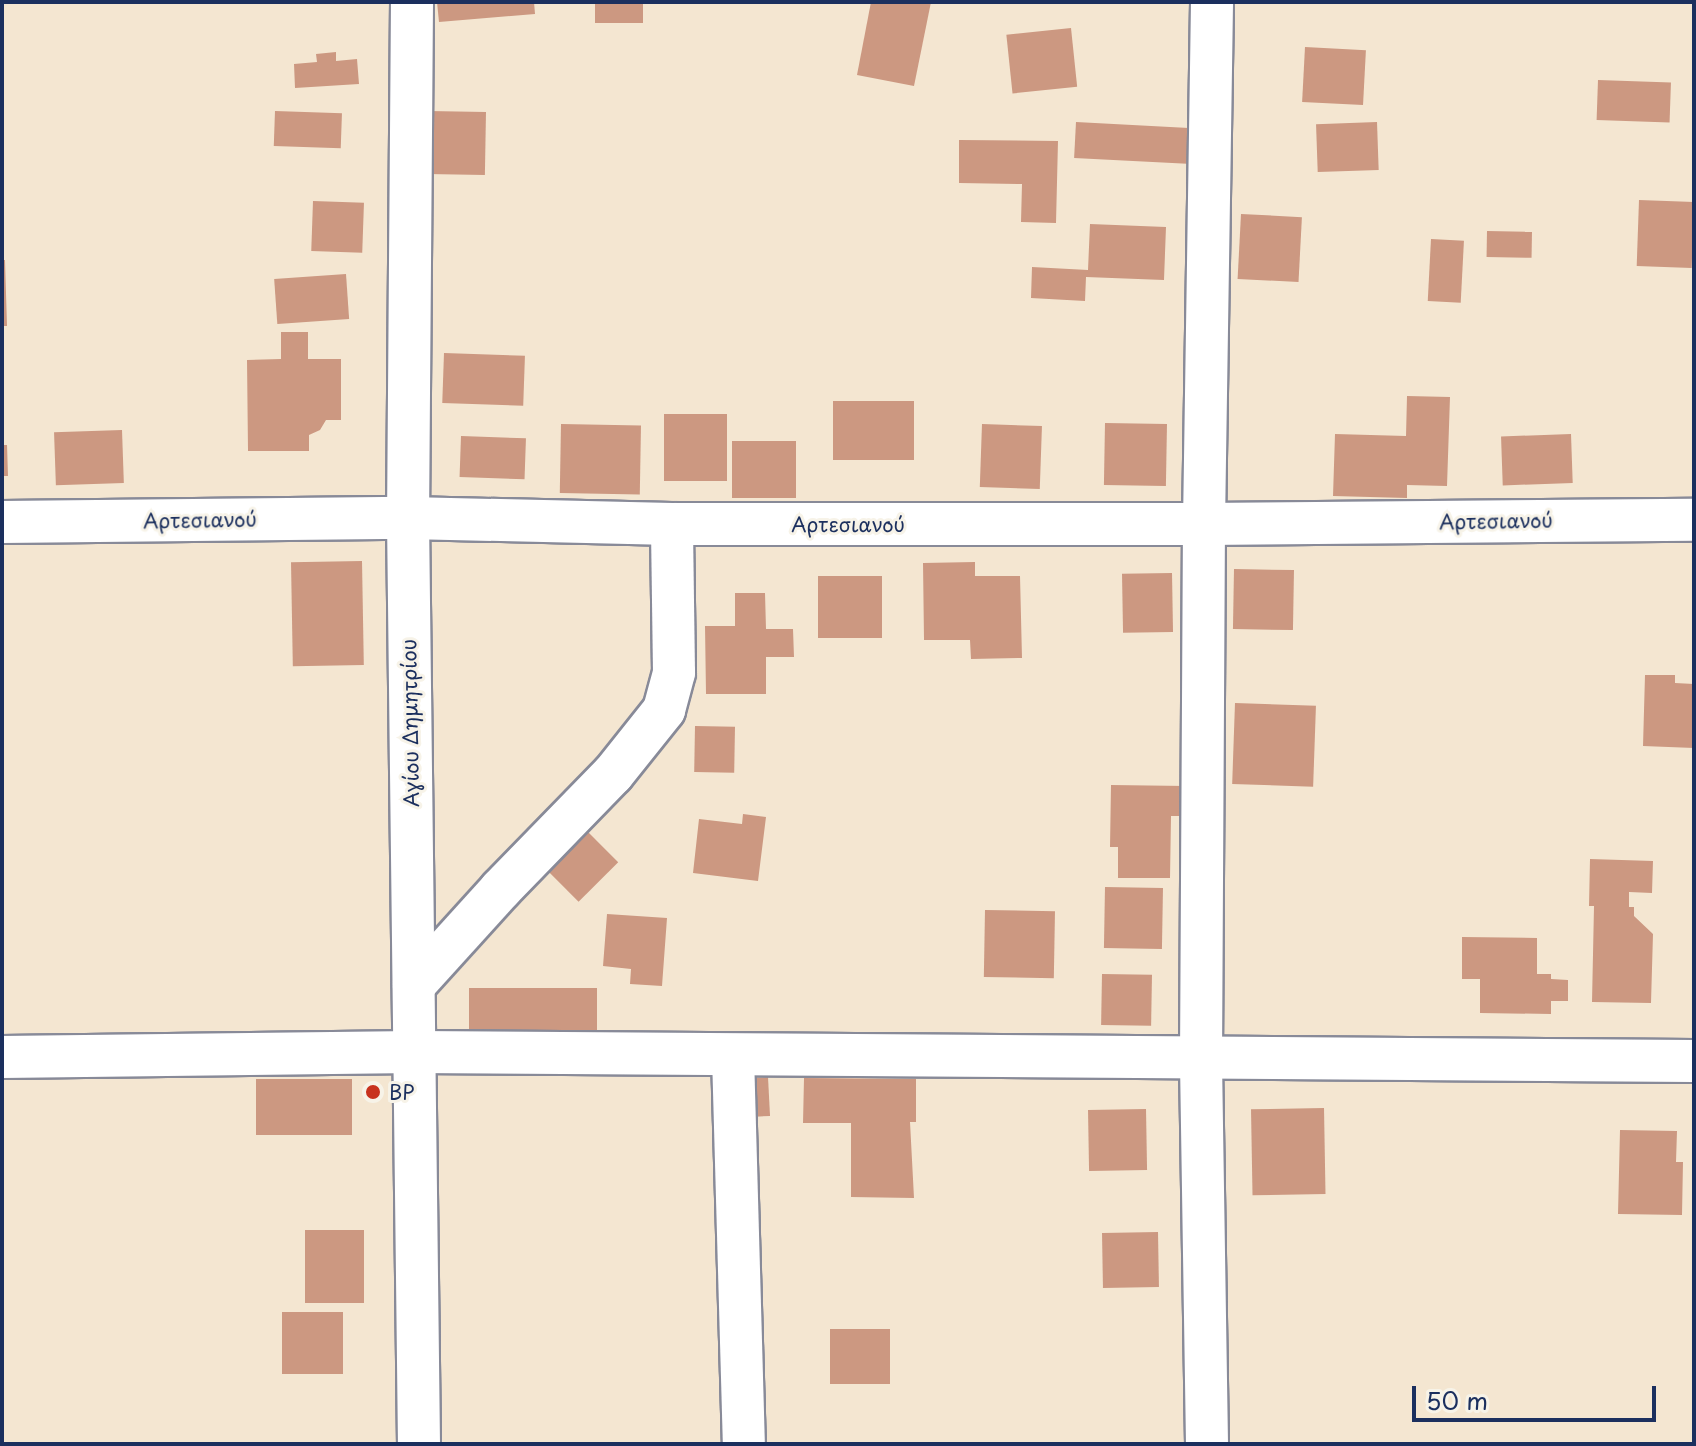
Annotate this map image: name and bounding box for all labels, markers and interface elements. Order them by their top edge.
street label: Αρτεσιανού [143,507,257,533]
street label: Αρτεσιανού [1439,508,1553,534]
street label: Αρτεσιανού [791,512,905,536]
street label: Αγίου Δημητρίου [397,639,423,807]
place label: BP [389,1080,415,1104]
marker: BP [364,1083,382,1101]
scale bar [1416,1370,1660,1420]
text: 50 m [1426,1382,1488,1418]

